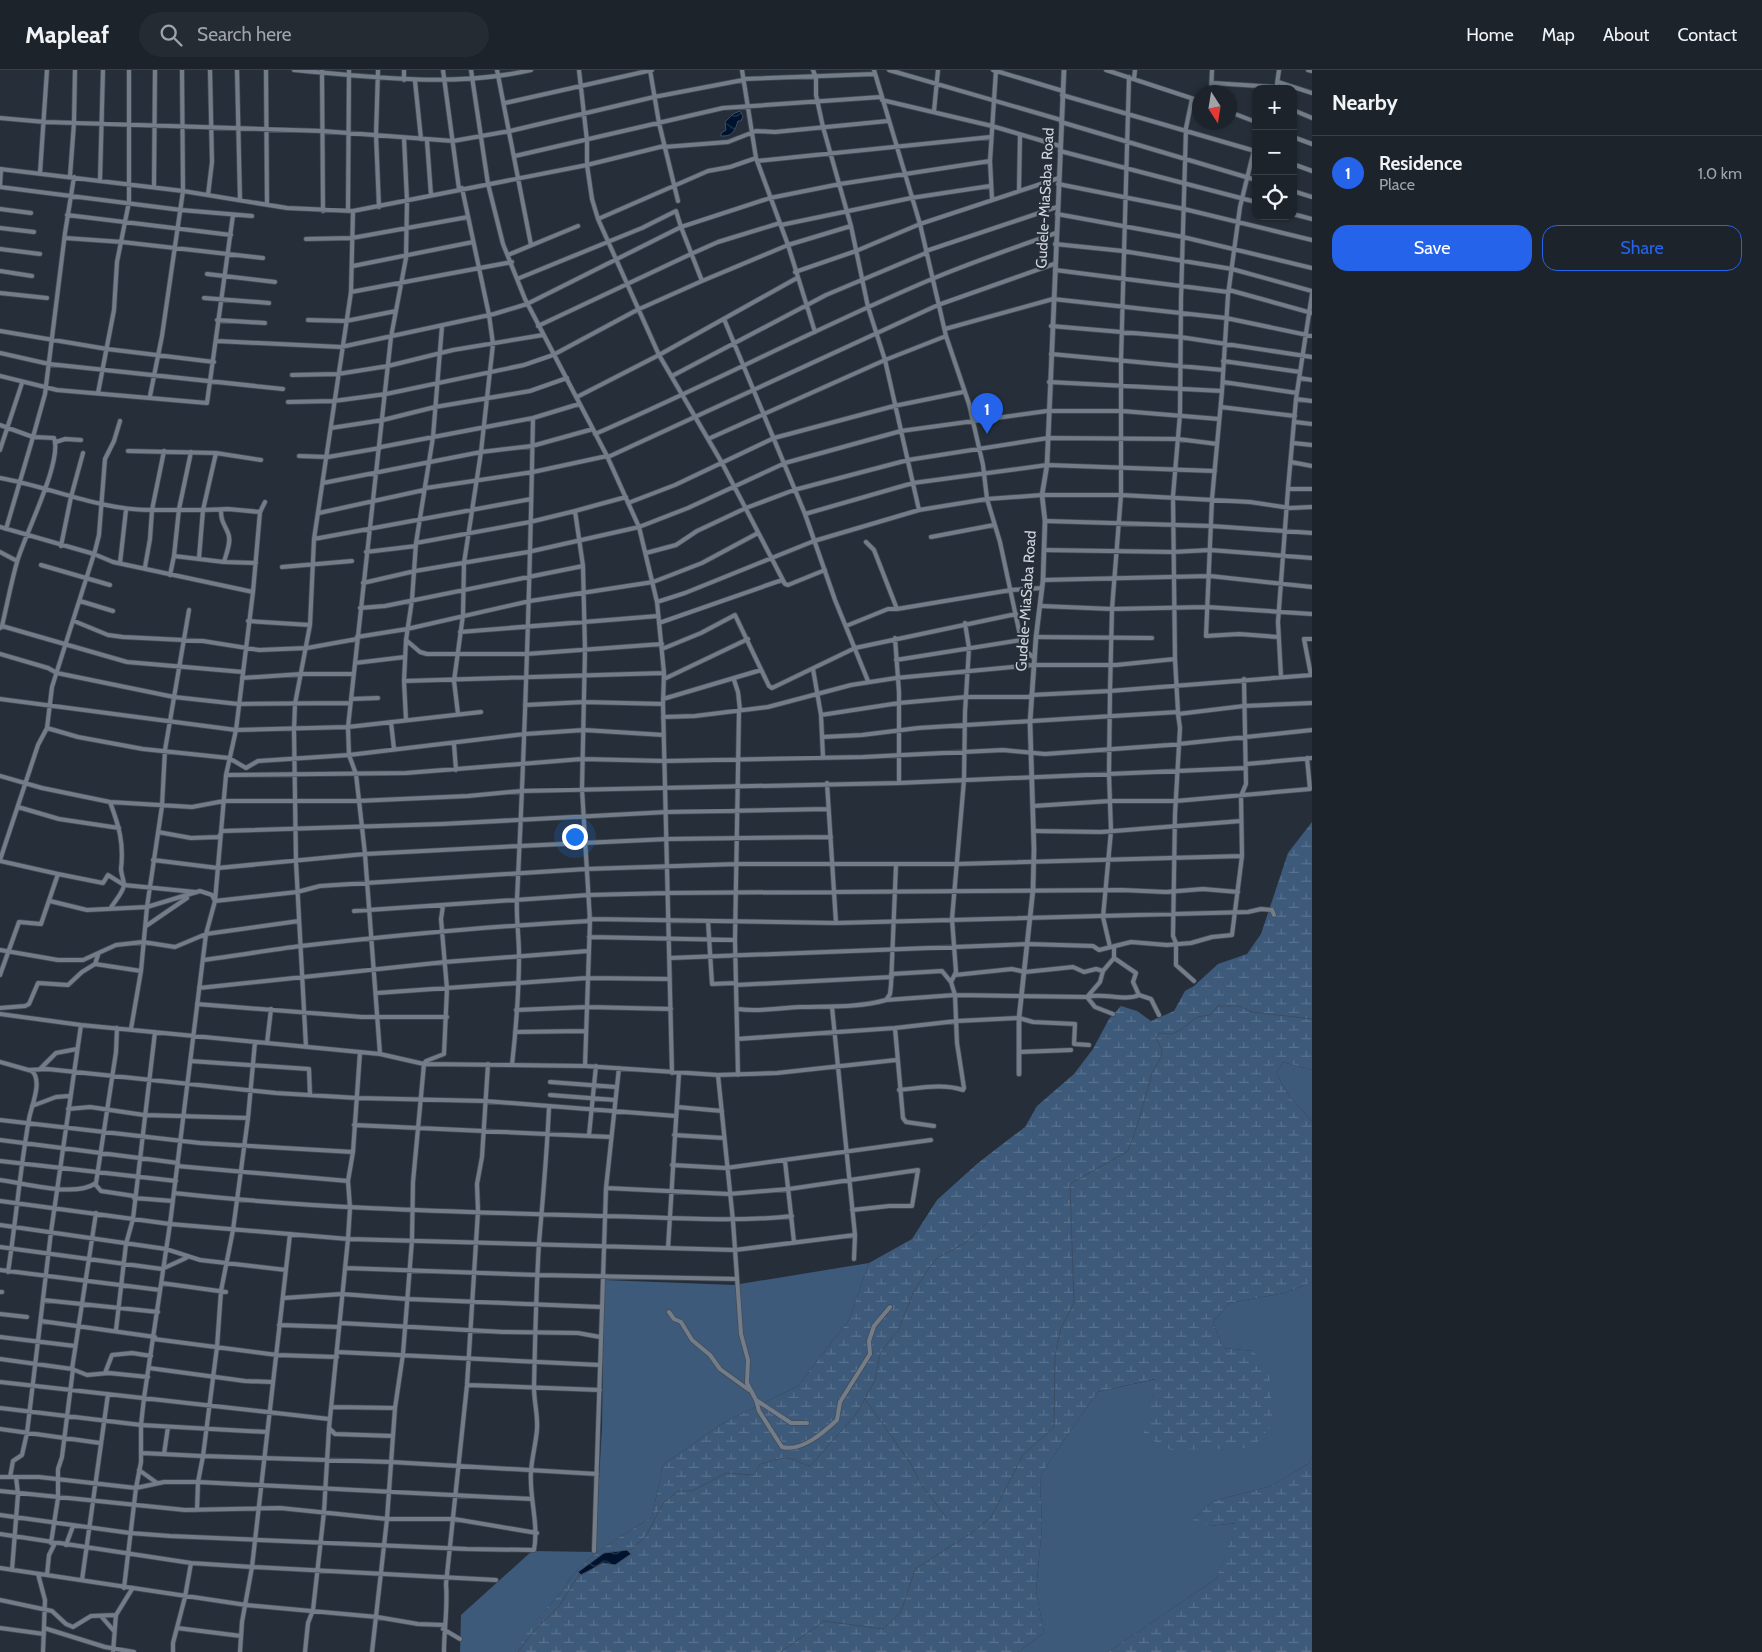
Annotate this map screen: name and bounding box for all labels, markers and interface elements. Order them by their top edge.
search box [139,12,489,57]
text: Mapleaf [25,20,109,49]
icon: search [157,21,185,49]
text: Search here [197,23,291,46]
text: Home [1466,24,1514,46]
text: Map [1542,24,1575,46]
text: About [1603,24,1649,46]
text: Contact [1677,24,1737,46]
north arrow [1192,85,1237,130]
map controls [1252,85,1297,220]
button: + [1252,85,1297,130]
text: Nearby [1332,90,1398,115]
street label: Gudele-MiaSaba Road [1032,127,1058,269]
button: − [1252,130,1297,175]
text: Residence [1379,152,1462,175]
text: 1 [1345,164,1351,183]
text: 1.0 km [1698,164,1742,183]
button: locate [1252,175,1297,220]
text: Place [1379,175,1415,194]
button: Save [1332,225,1532,271]
button: Share [1542,225,1742,271]
pin: 1 [971,393,1003,434]
street label: Gudele-MiaSaba Road [1012,530,1040,672]
your location [562,824,588,850]

